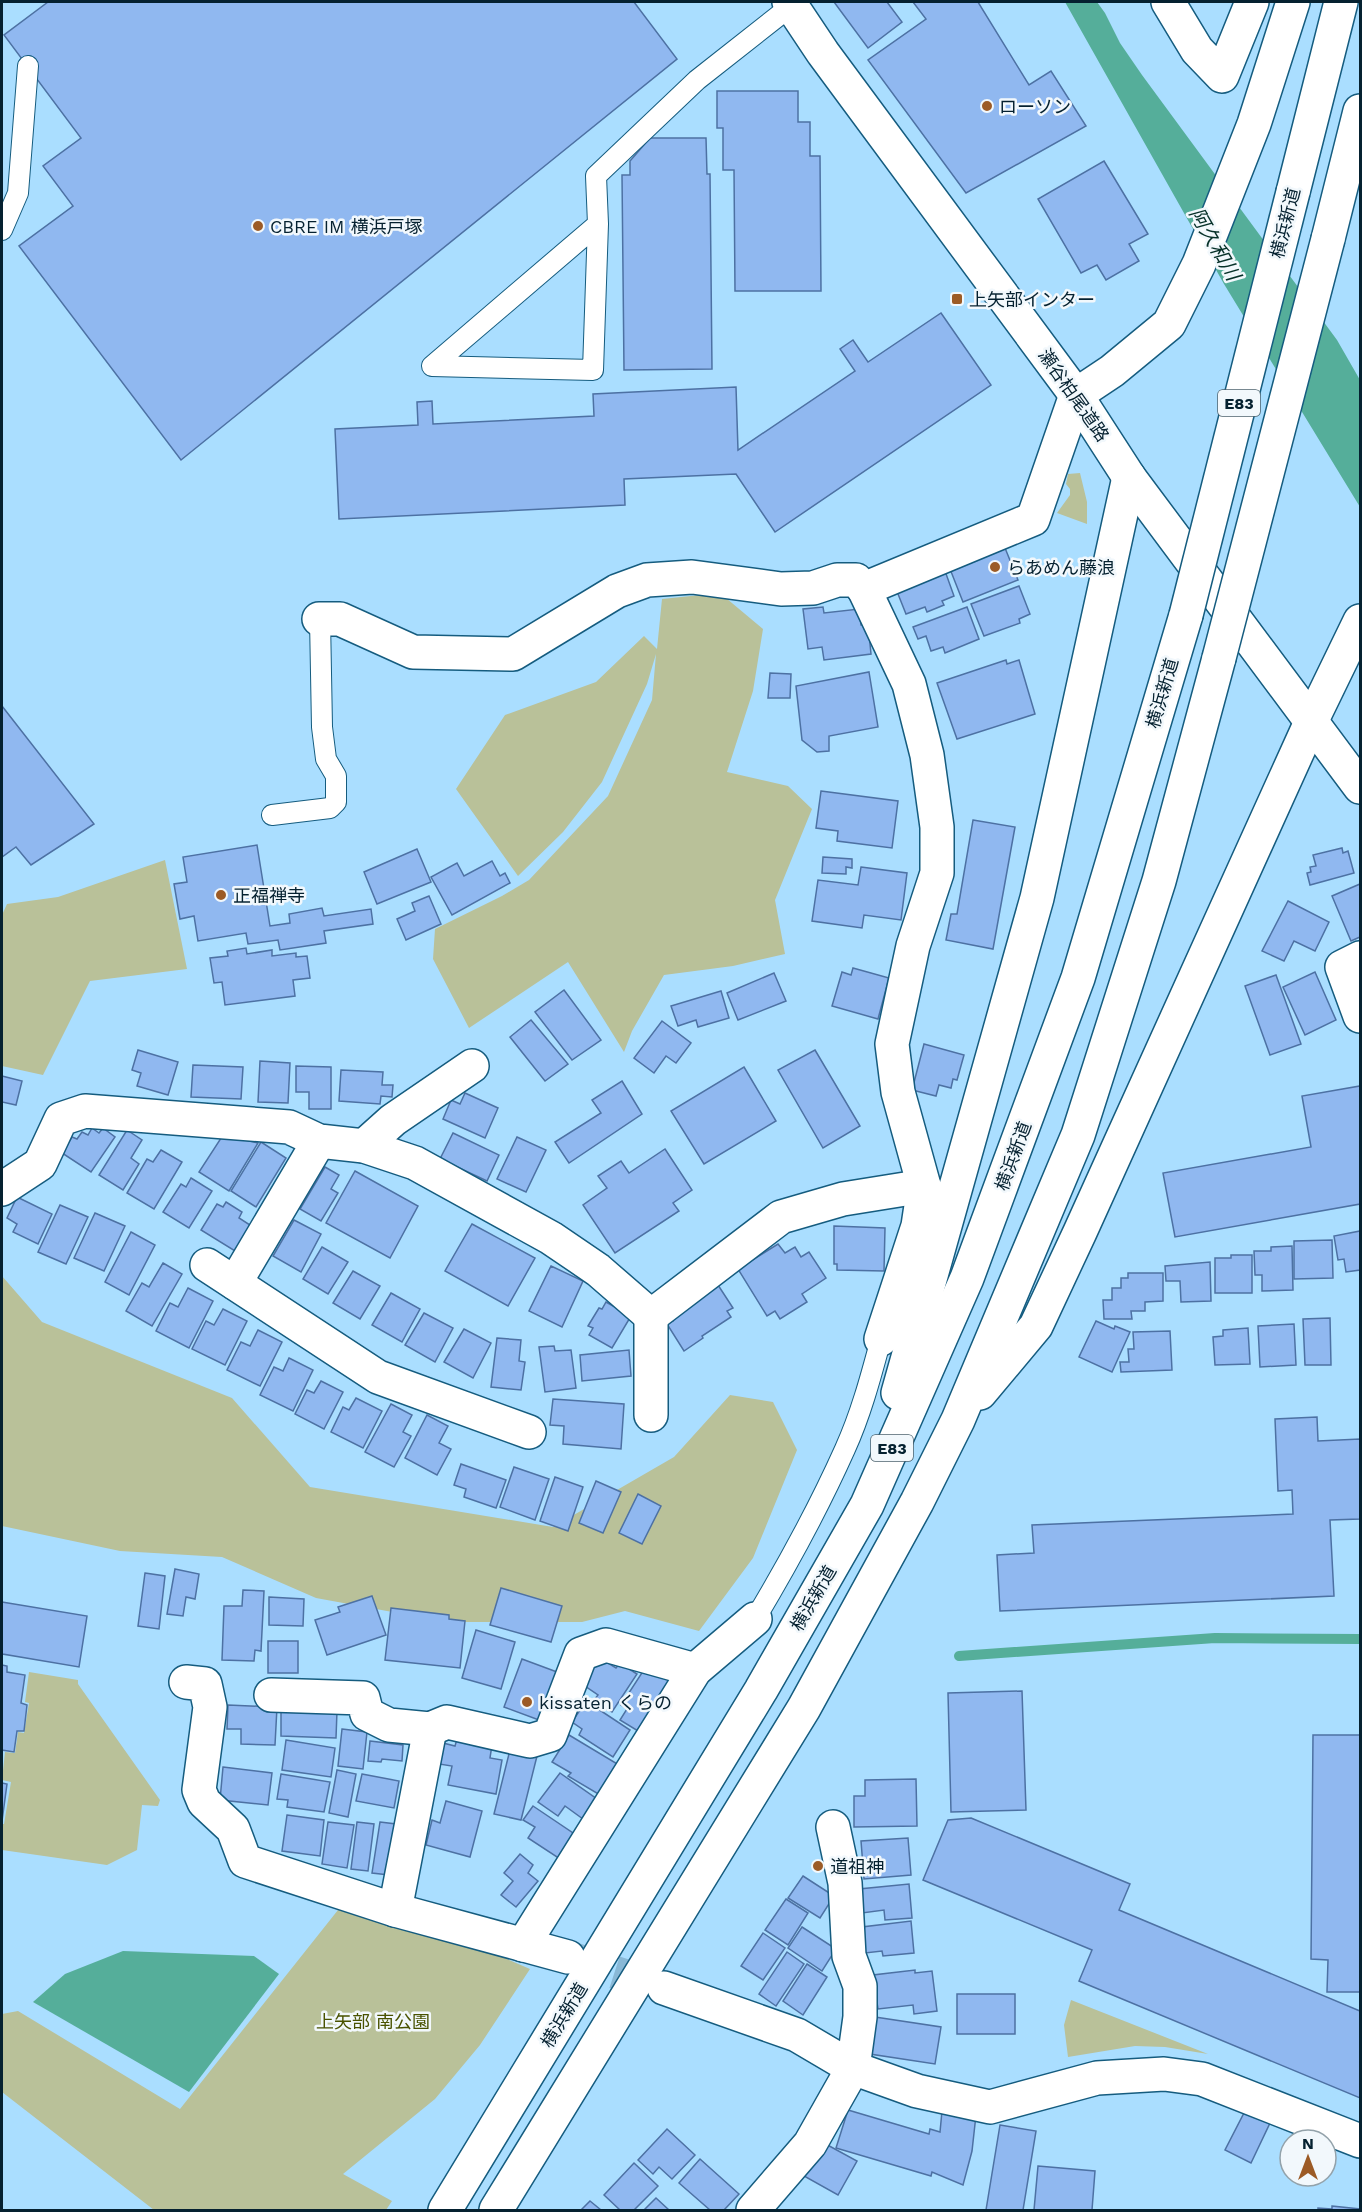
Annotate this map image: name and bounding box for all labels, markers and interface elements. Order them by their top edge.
place label: ローソン [999,96,1071,117]
marker: ローソン [980,99,994,113]
street label: 横浜新道 [1266,186,1304,260]
water label: 阿久和川 [1185,203,1246,286]
place label: CBRE IM 横浜戸塚 [270,216,423,237]
marker: CBRE IM 横浜戸塚 [251,219,265,233]
place label: 上矢部インター [969,289,1095,310]
marker: 上矢部インター [950,292,964,306]
street label: 瀬谷柏尾道路 [1034,345,1114,445]
road number: E83 [1218,390,1260,416]
place label: らあめん藤浪 [1007,557,1115,578]
marker: らあめん藤浪 [988,560,1002,574]
street label: 横浜新道 [1142,656,1182,730]
place label: 正福禅寺 [233,885,305,906]
marker: 正福禅寺 [214,888,228,902]
street label: 横浜新道 [991,1119,1035,1193]
road number: E83 [871,1435,913,1461]
street label: 横浜新道 [786,1562,840,1634]
place label: kissaten くらの [539,1692,672,1713]
marker: kissaten くらの [520,1695,534,1709]
place label: 道祖神 [830,1856,884,1877]
marker: 道祖神 [811,1859,825,1873]
street label: 横浜新道 [536,1979,592,2051]
park label: 上矢部 南公園 [316,2011,430,2032]
north arrow [1278,2128,1338,2188]
text: N [1302,2134,1314,2153]

